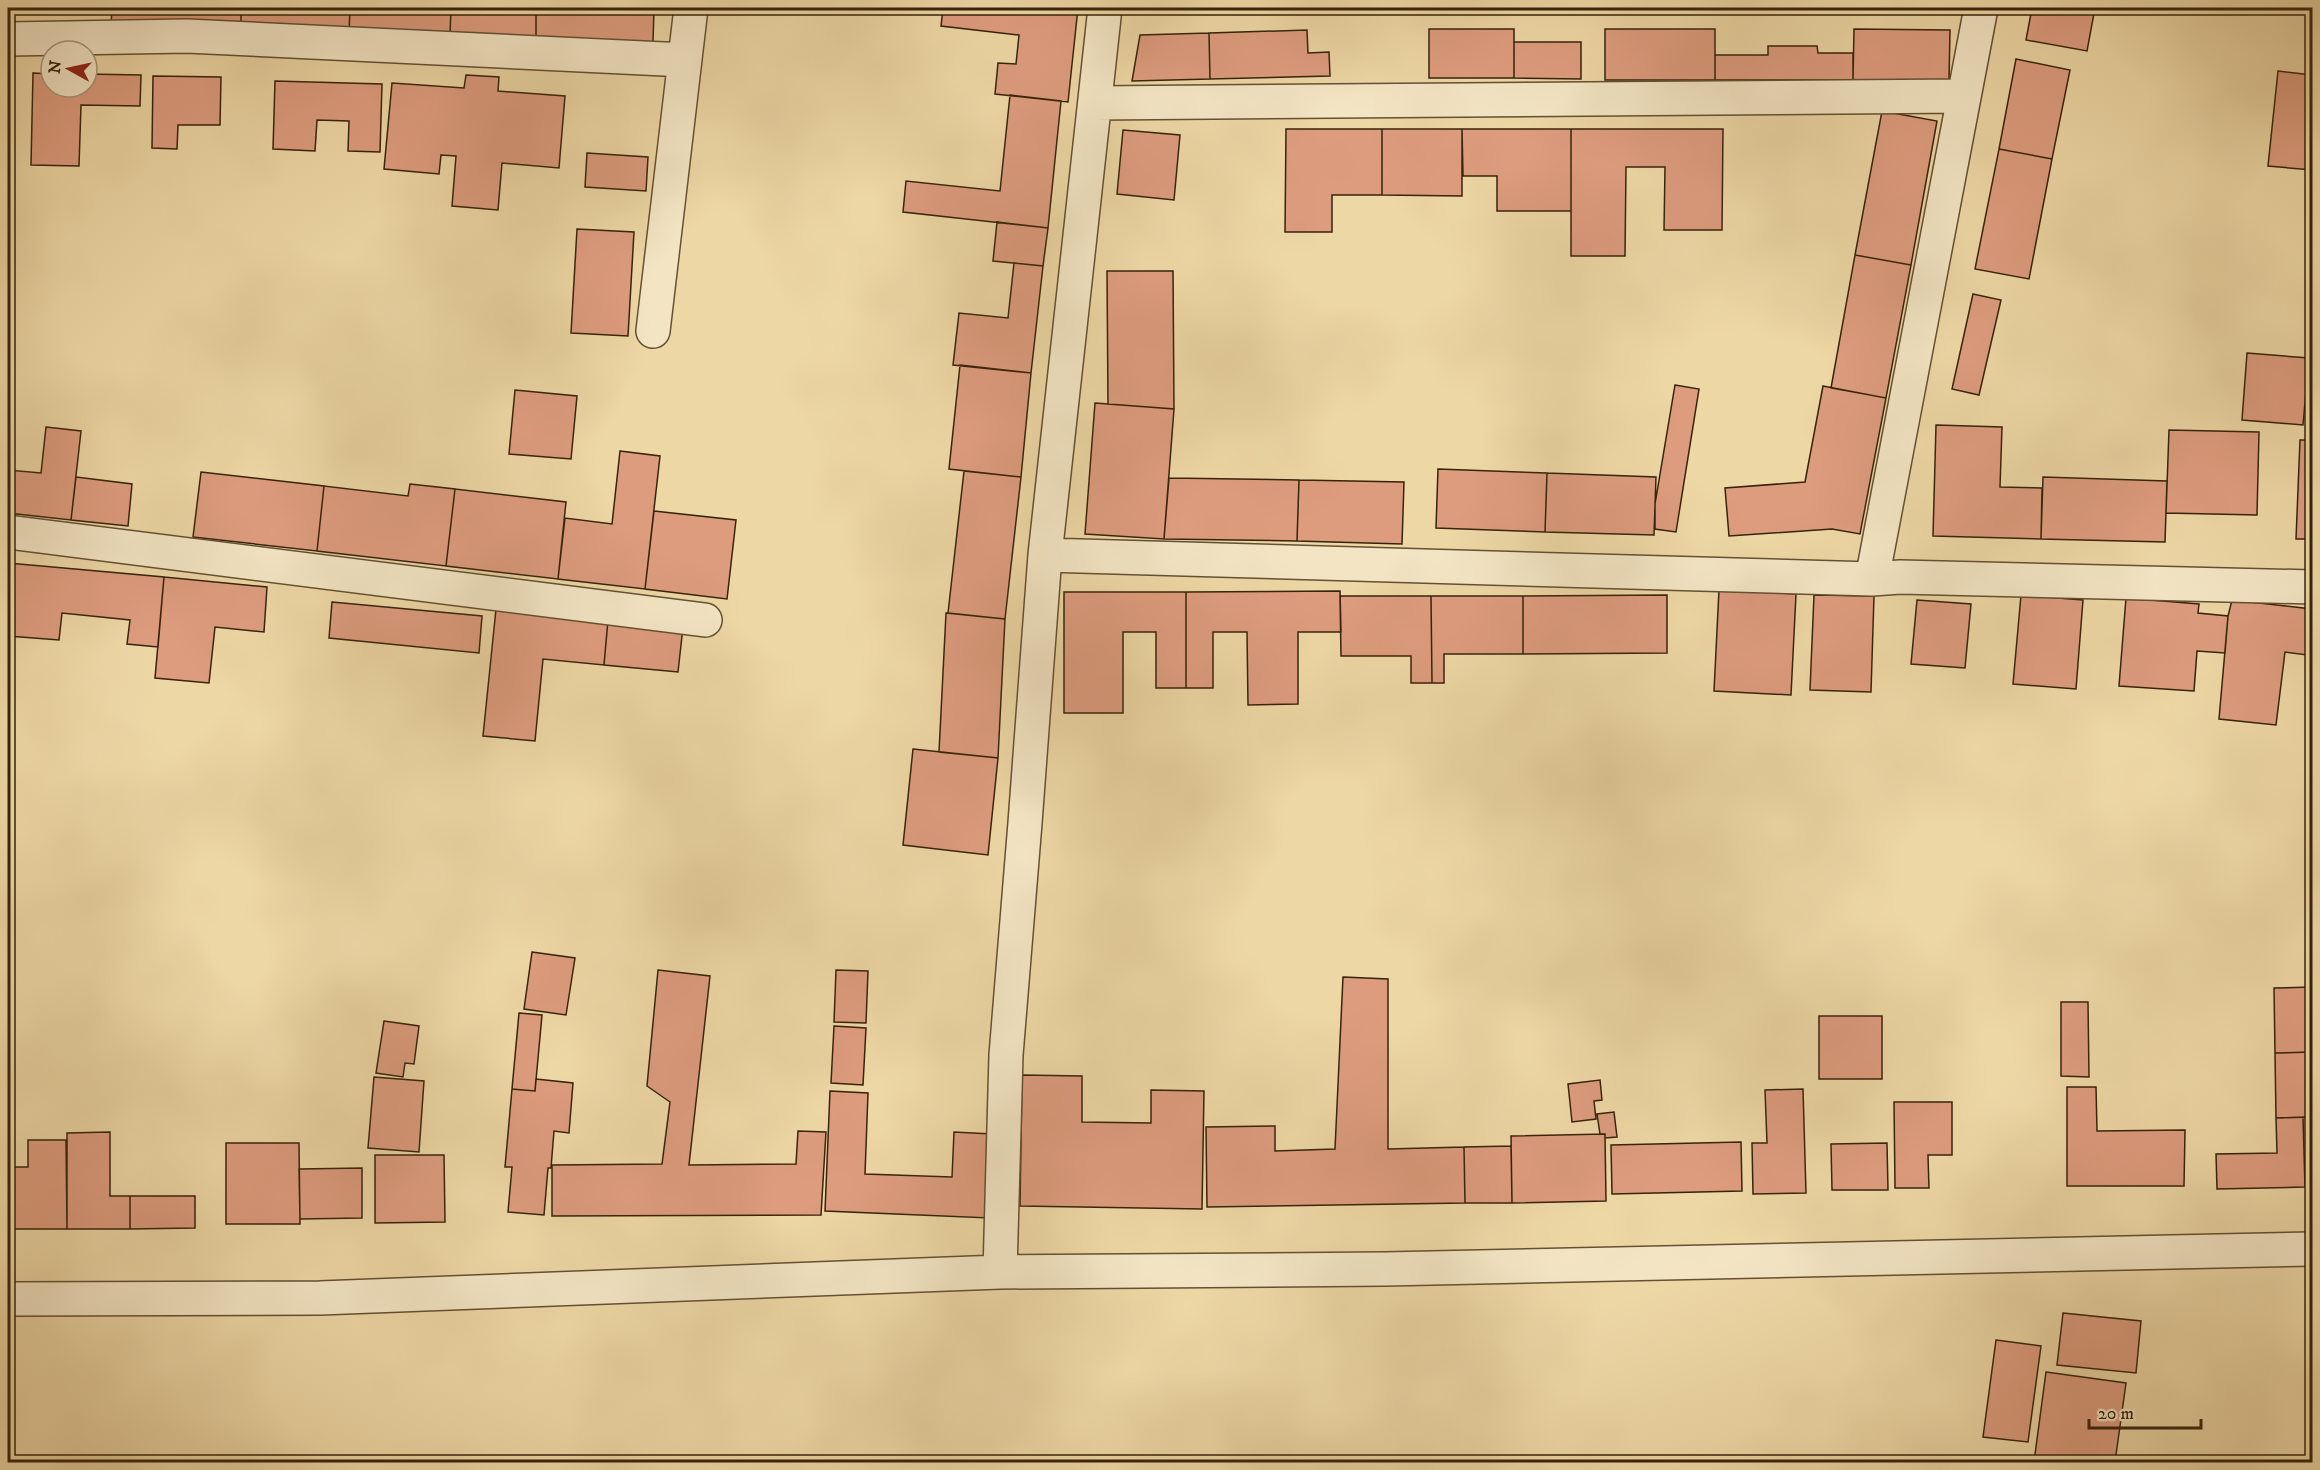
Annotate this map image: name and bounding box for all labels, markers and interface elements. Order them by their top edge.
north arrow [39,39,99,99]
text: N [44,59,66,75]
scale bar [2089,1392,2202,1430]
text: 20 m [2098,1403,2134,1425]

